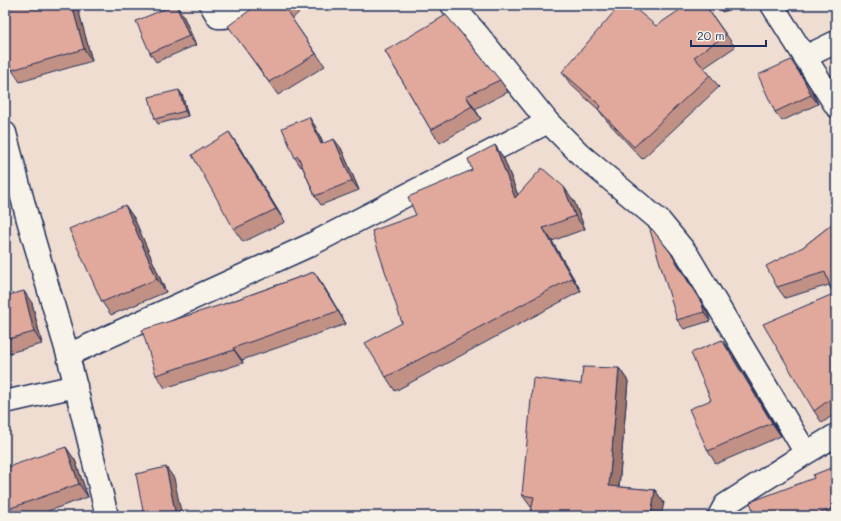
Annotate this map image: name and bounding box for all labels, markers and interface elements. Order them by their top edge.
scale bar [691,22,766,48]
text: 20 m [697,27,725,43]

